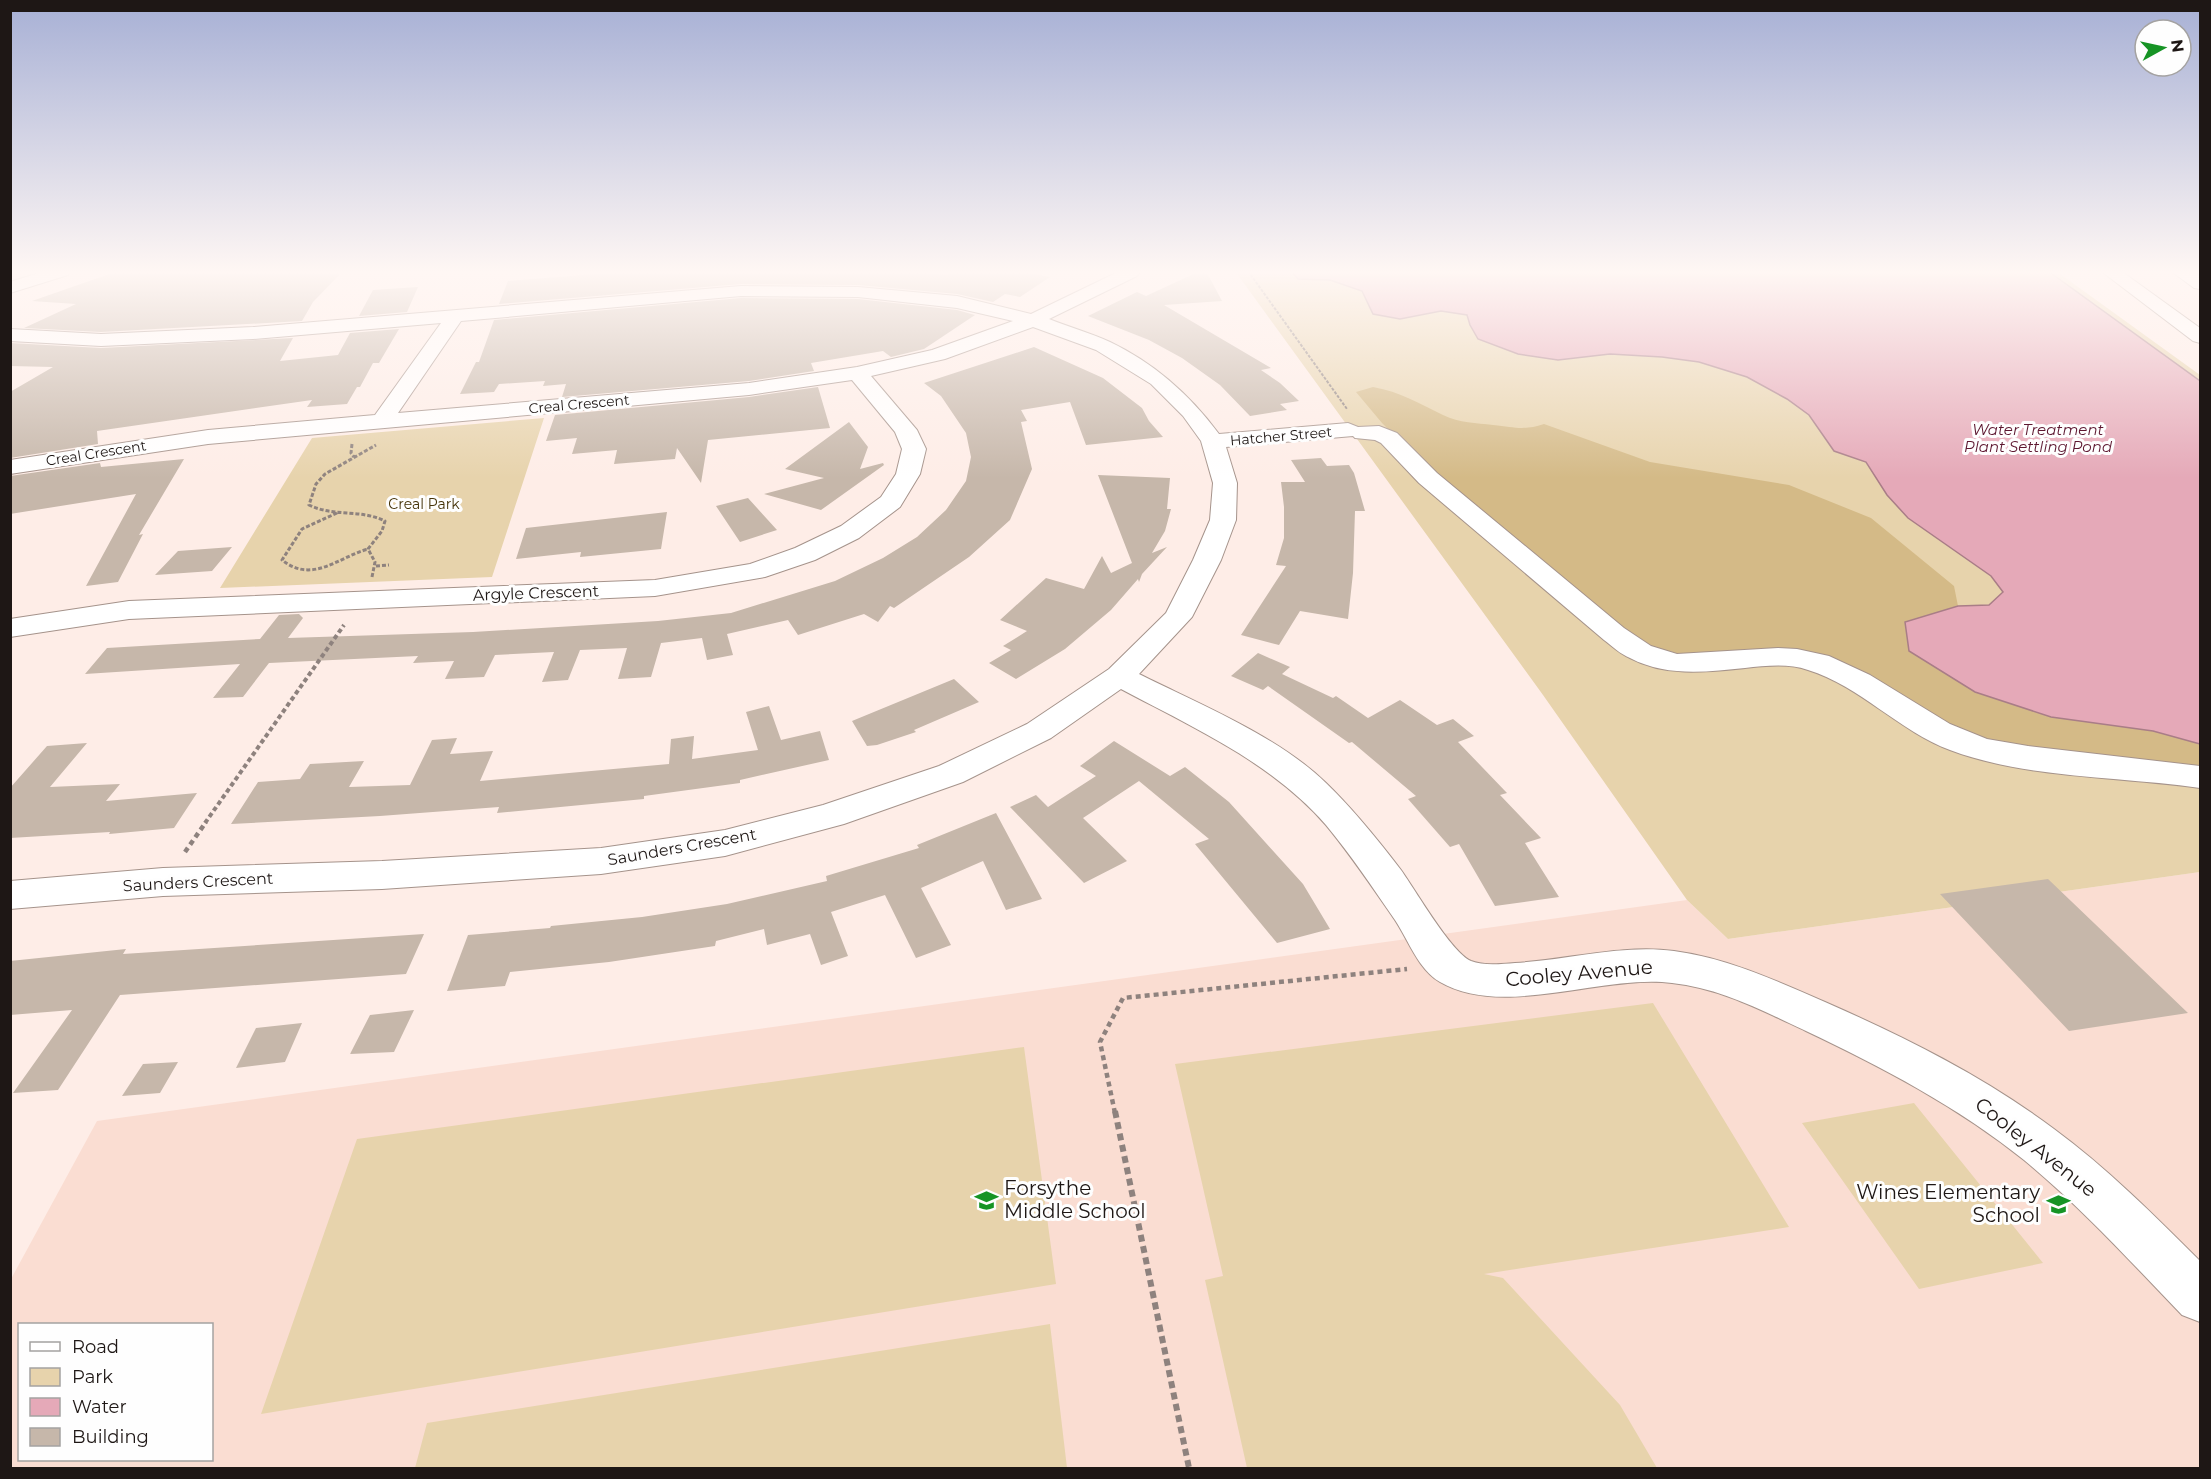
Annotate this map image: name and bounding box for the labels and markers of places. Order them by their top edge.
place label: Forsythe Middle School [1004,1176,1146,1223]
place label: Wines Elementary School [1856,1180,2040,1227]
school or university icon: Forsythe Middle School [973,1187,999,1213]
school or university icon: Wines Elementary School [2045,1191,2071,1217]

